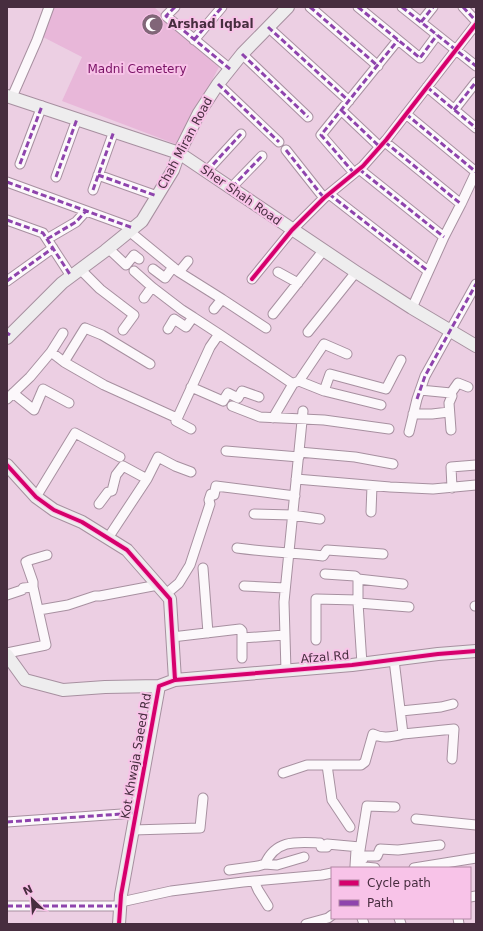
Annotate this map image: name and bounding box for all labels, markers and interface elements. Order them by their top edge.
mosque icon: Arshad Iqbal [140,11,166,37]
place label: Arshad Iqbal [168,17,254,31]
park label: Madni Cemetery [87,62,187,76]
street label: Chah Miran Road [155,95,215,191]
street label: Sher Shah Road [198,162,284,228]
street label: Afzal Rd [300,648,350,666]
street label: Kot Khwaja Saeed Rd [118,692,154,820]
legend [331,867,471,919]
text: Cycle path [367,876,431,890]
north arrow [12,879,52,919]
text: N [21,883,35,898]
text: Path [367,896,393,910]

